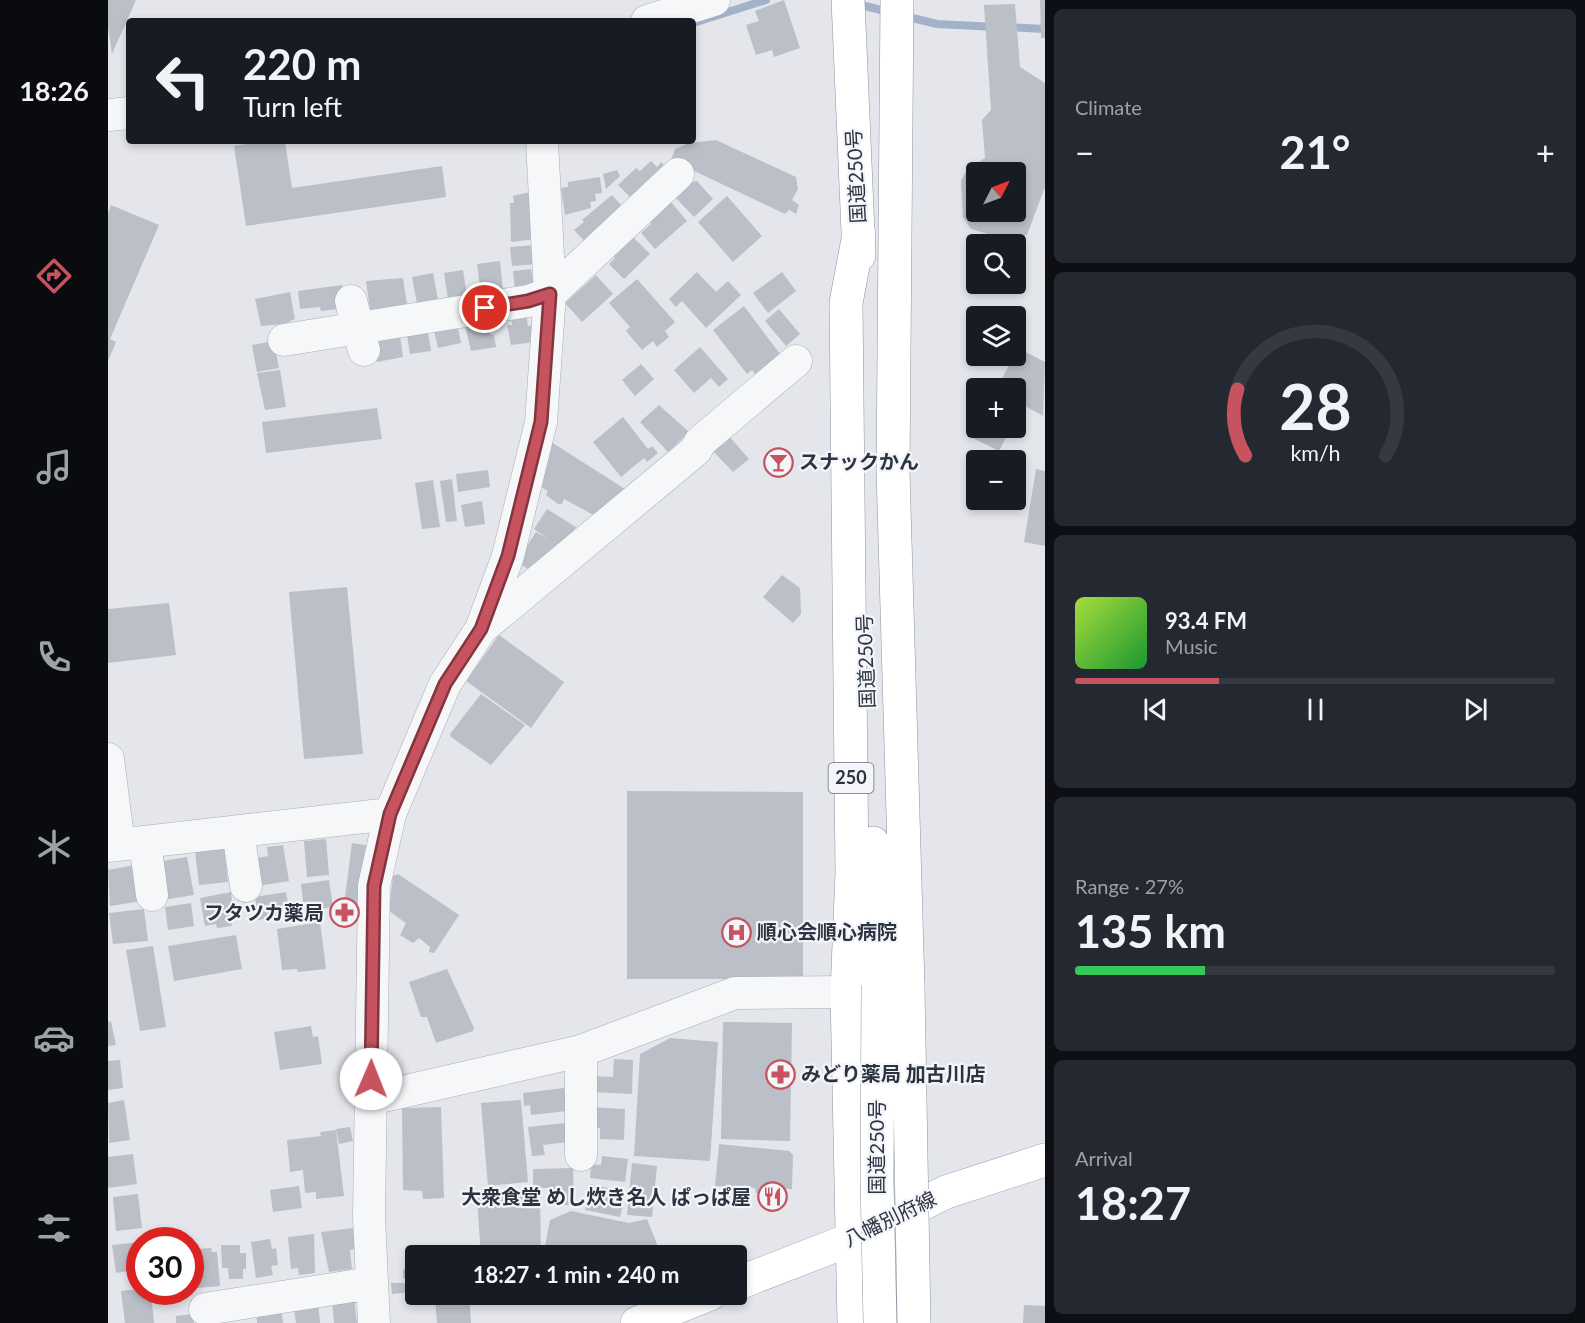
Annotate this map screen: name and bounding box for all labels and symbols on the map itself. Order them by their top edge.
street label: 国道250号 [841,128,869,224]
north arrow [966,162,1026,222]
pin [459,282,510,333]
bar icon: スナックかん [762,446,794,478]
place label: スナックかん [799,449,919,473]
street label: 国道250号 [851,613,879,709]
road number: 250 [828,763,874,793]
pharmacy icon: フタツカ薬局 [329,897,361,929]
place label: フタツカ薬局 [204,900,324,924]
hospital icon: 順心会順心病院 [720,916,752,948]
place label: 順心会順心病院 [757,919,897,943]
position arrow [339,1047,403,1111]
pharmacy icon: みどり薬局 加古川店 [764,1058,796,1090]
place label: みどり薬局 加古川店 [801,1061,986,1085]
street label: 国道250号 [864,1100,888,1194]
restaurant icon: 大衆食堂 めし炊き名人 ぱっぱ屋 [756,1181,788,1213]
place label: 大衆食堂 めし炊き名人 ぱっぱ屋 [461,1184,751,1208]
street label: 八幡別府線 [839,1185,940,1251]
speed limit sign: 30 [126,1227,204,1305]

